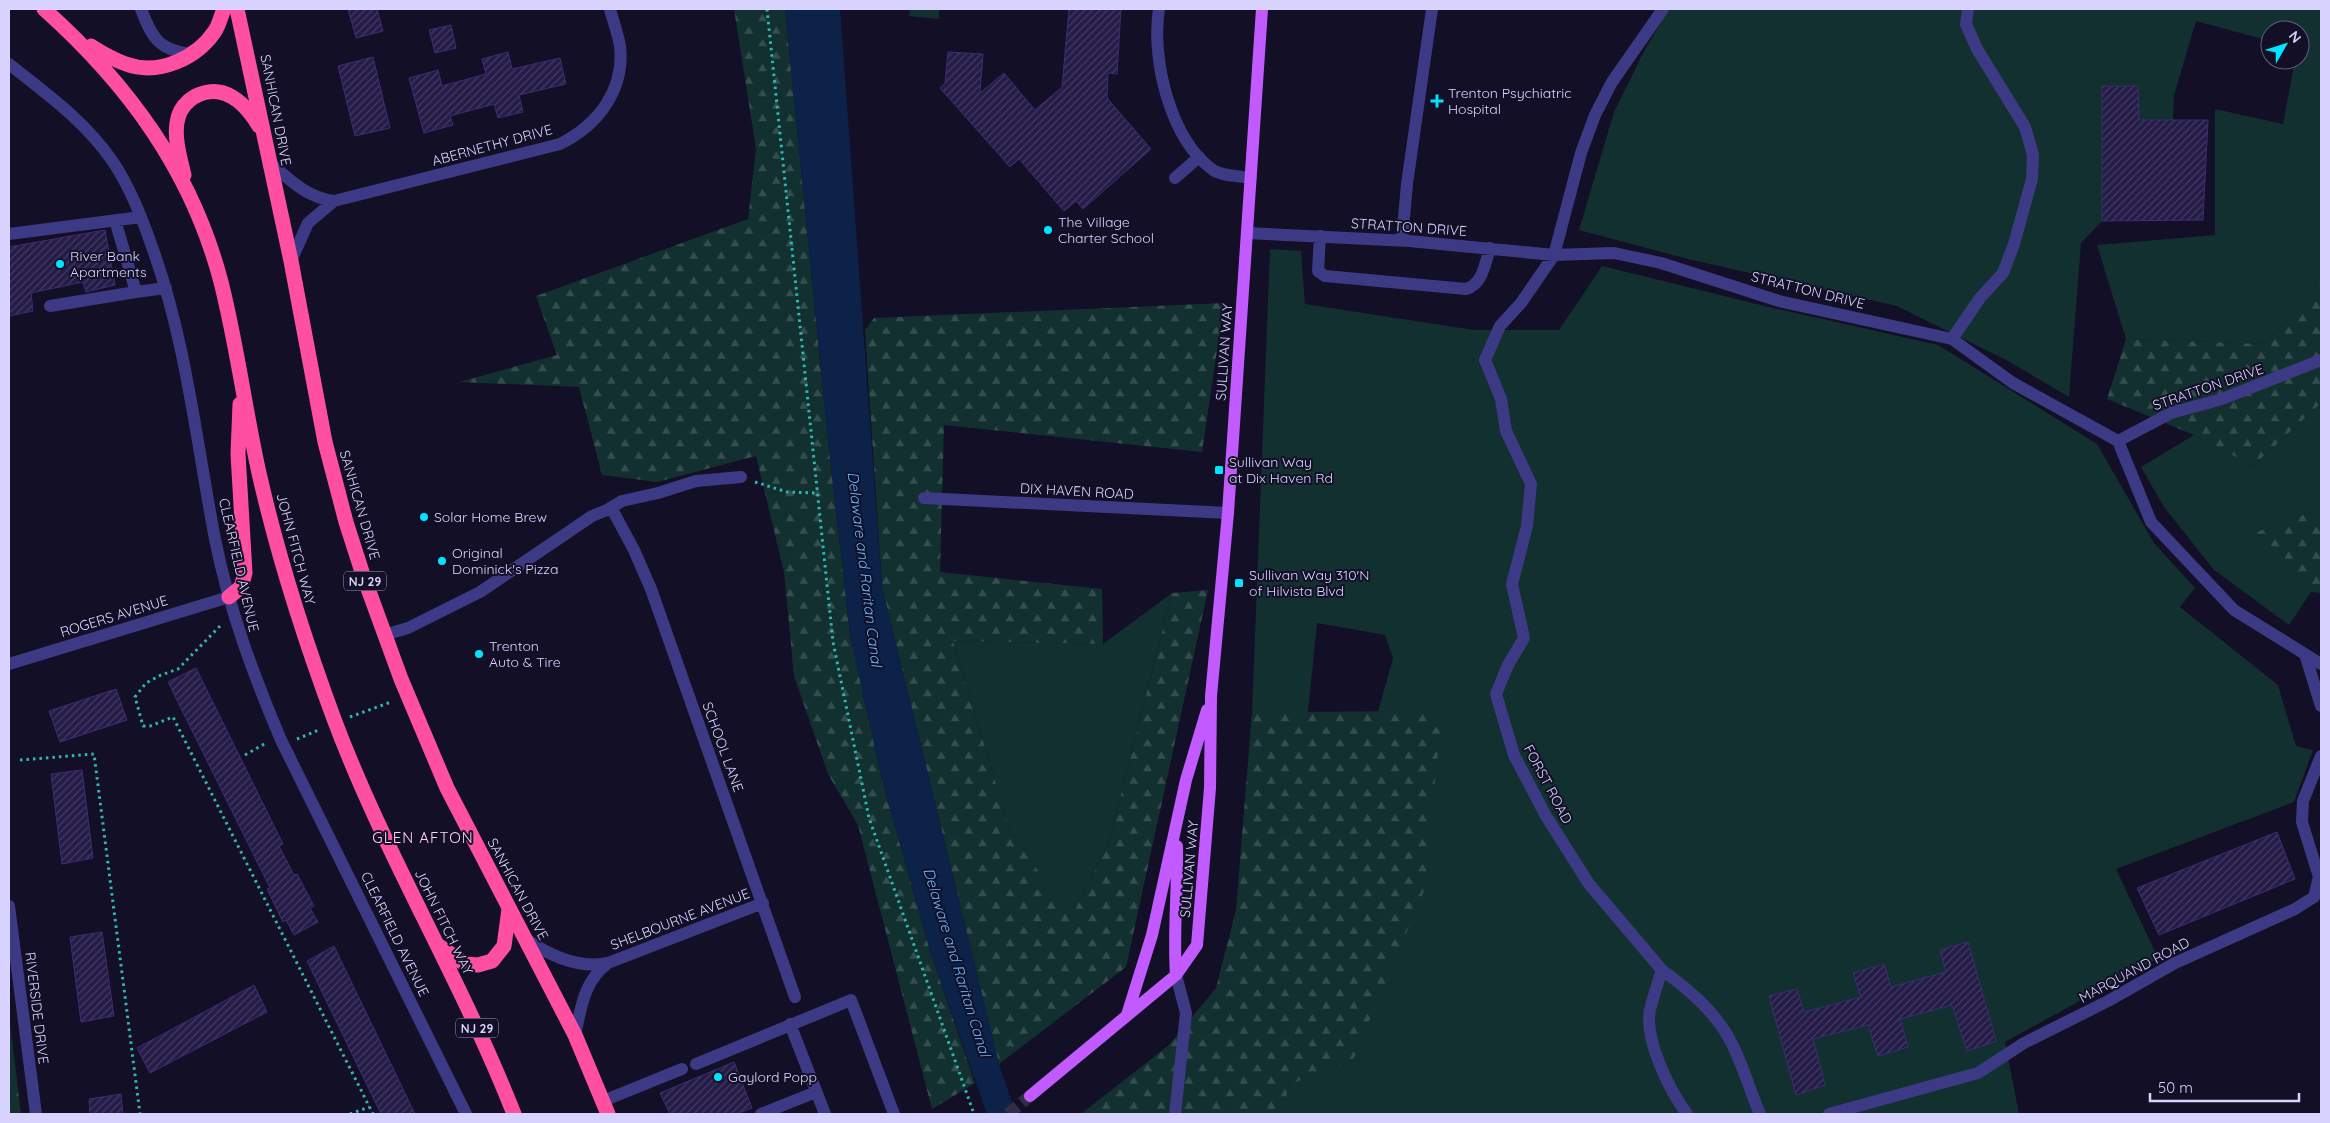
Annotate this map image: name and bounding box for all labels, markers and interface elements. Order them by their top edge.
north arrow [2260,20,2310,70]
text: N [2285,27,2305,46]
street label: SANHICAN DRIVE [256,53,296,167]
place label: Trenton Psychiatric Hospital [1448,84,1572,118]
marker: Trenton Psychiatric Hospital [1430,94,1444,108]
street label: ABERNETHY DRIVE [430,120,554,170]
place label: The Village Charter School [1058,213,1154,247]
street label: STRATTON DRIVE [1350,214,1468,240]
marker: The Village Charter School [1042,224,1054,236]
place label: River Bank Apartments [70,247,147,281]
marker: River Bank Apartments [54,258,66,270]
street label: STRATTON DRIVE [1750,267,1867,313]
street label: SULLIVAN WAY [1212,302,1236,401]
street label: STRATTON DRIVE [2150,360,2266,414]
street label: SANHICAN DRIVE [336,448,384,562]
place label: Sullivan Way at Dix Haven Rd [1229,453,1333,487]
marker: Sullivan Way at Dix Haven Rd [1213,464,1225,476]
water label: Delaware and Raritan Canal [844,470,887,669]
street label: DIX HAVEN ROAD [1020,479,1134,503]
street label: JOHN FITCH WAY [272,491,320,607]
street label: CLEARFIELD AVENUE [215,496,263,634]
place label: Solar Home Brew [434,508,547,526]
marker: Solar Home Brew [418,511,430,523]
place label: Original Dominick's Pizza [452,544,559,578]
marker: Original Dominick's Pizza [436,555,448,567]
place label: Sullivan Way 310'N of Hilvista Blvd [1249,566,1369,600]
road number: NJ 29 [344,572,386,590]
marker: Sullivan Way 310'N of Hilvista Blvd [1233,577,1245,589]
street label: ROGERS AVENUE [58,591,170,641]
place label: Trenton Auto & Tire [489,637,561,671]
marker: Trenton Auto & Tire [473,648,485,660]
street label: SCHOOL LANE [698,700,748,794]
street label: FORST ROAD [1520,741,1576,827]
street label: SULLIVAN WAY [1176,819,1202,918]
district label: GLEN AFTON [372,828,474,847]
street label: SANHICAN DRIVE [483,835,553,943]
water label: Delaware and Raritan Canal [919,865,995,1060]
street label: JOHN FITCH WAY [411,866,477,978]
street label: CLEARFIELD AVENUE [357,869,433,999]
street label: SHELBOURNE AVENUE [608,884,752,954]
street label: MARQUAND ROAD [2076,933,2192,1007]
street label: RIVERSIDE DRIVE [21,951,53,1065]
road number: NJ 29 [456,1018,498,1038]
place label: Gaylord Popp [728,1068,817,1086]
scale bar [2150,1070,2299,1102]
marker: Gaylord Popp [712,1071,724,1083]
text: 50 m [2158,1078,2193,1097]

